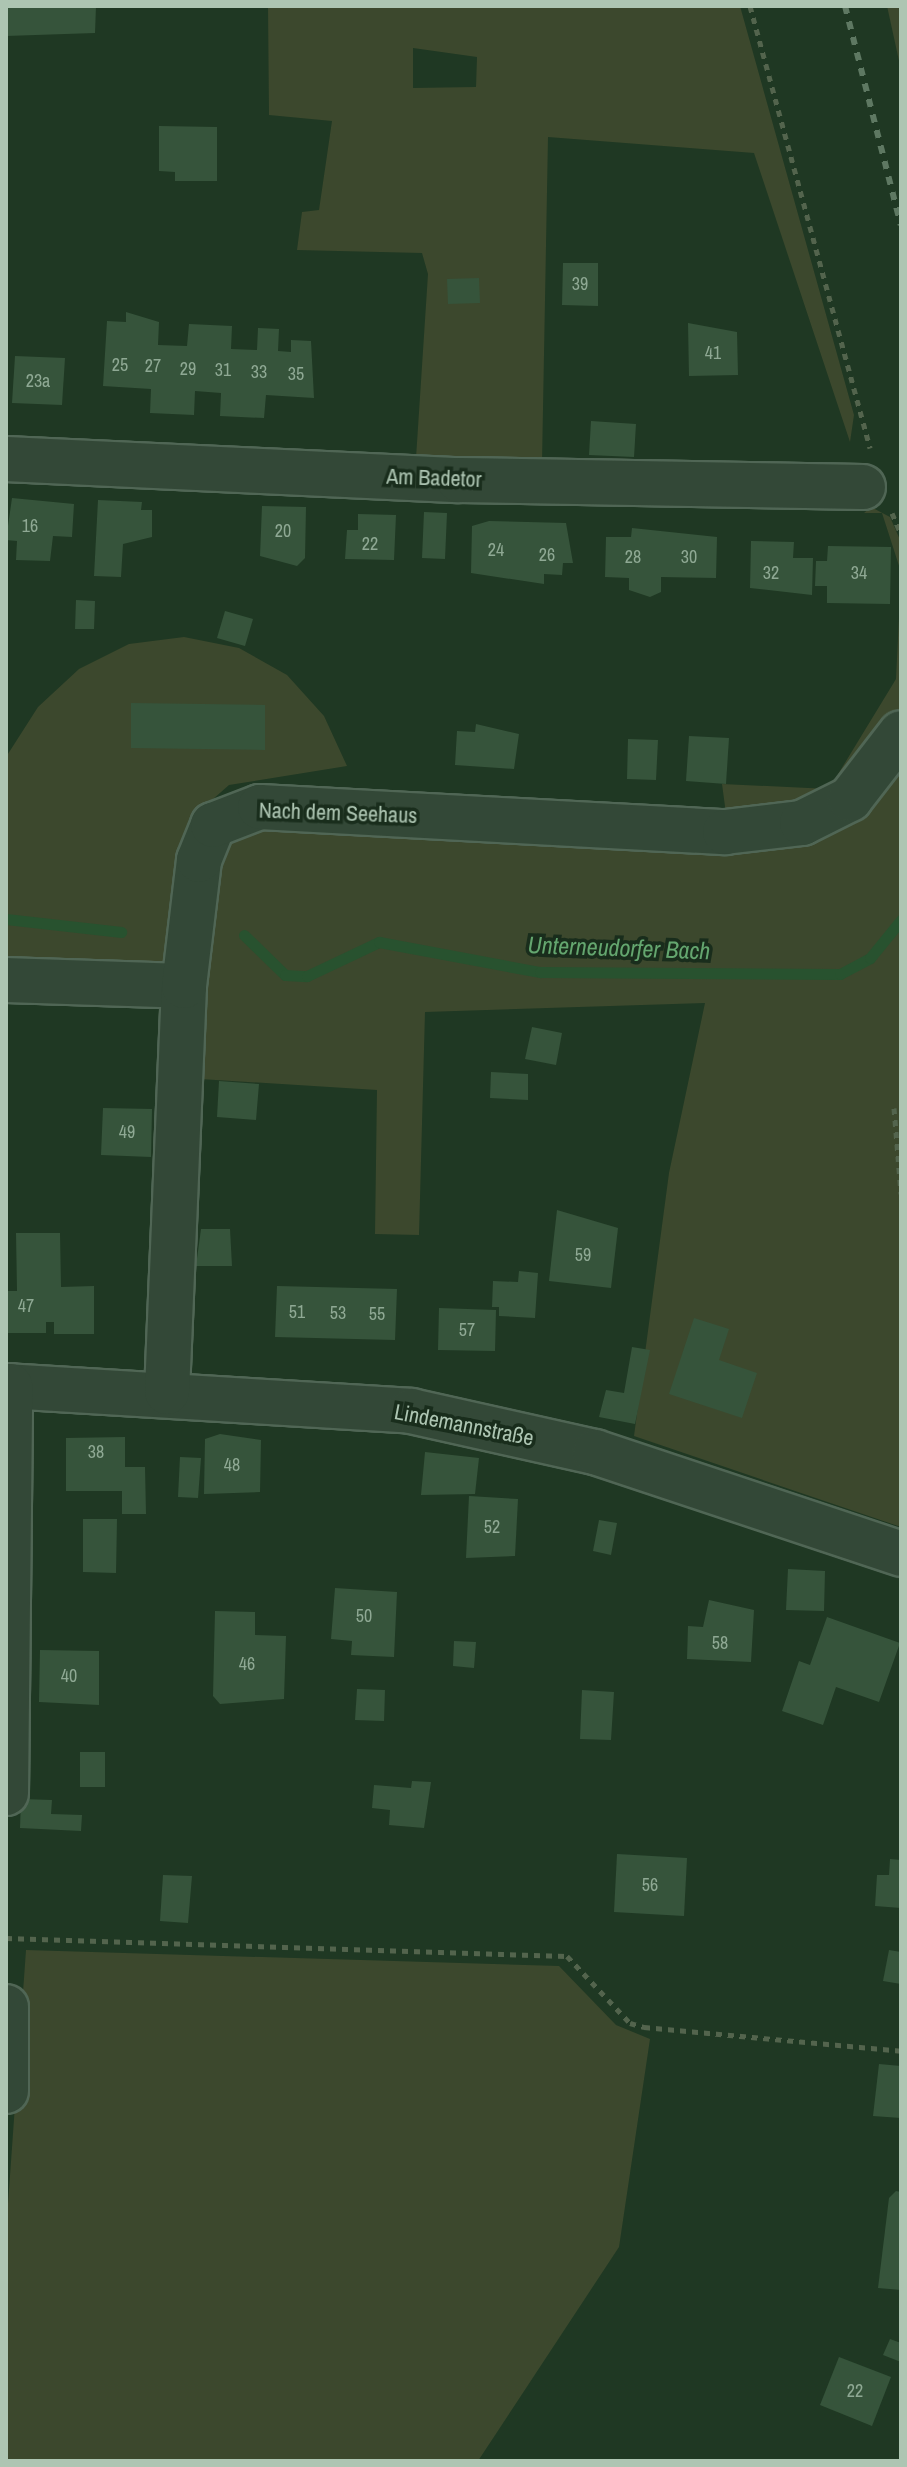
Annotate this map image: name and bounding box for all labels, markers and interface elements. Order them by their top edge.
house number: 39 [572,273,588,295]
house number: 41 [705,342,721,364]
house number: 25 [112,354,128,376]
house number: 27 [145,355,161,377]
house number: 29 [180,358,196,380]
house number: 31 [215,359,231,381]
house number: 33 [251,361,267,383]
house number: 35 [288,363,304,385]
house number: 23a [26,370,50,392]
street label: Am Badetor [386,463,482,493]
house number: 16 [22,515,38,537]
house number: 20 [275,520,291,542]
house number: 22 [362,533,378,555]
house number: 24 [488,539,504,561]
house number: 26 [539,544,555,566]
house number: 28 [625,546,641,568]
house number: 30 [681,546,697,568]
house number: 32 [763,562,779,584]
house number: 34 [851,562,867,584]
street label: Nach dem Seehaus [258,797,418,829]
water label: Unterneudorfer Bach [527,930,711,966]
house number: 49 [119,1121,135,1143]
house number: 59 [575,1244,591,1266]
house number: 47 [18,1295,34,1317]
house number: 51 [289,1301,305,1323]
house number: 53 [330,1302,346,1324]
house number: 55 [369,1303,385,1325]
house number: 57 [459,1319,475,1341]
street label: Lindemannstraße [392,1399,536,1451]
house number: 38 [88,1441,104,1463]
house number: 48 [224,1454,240,1476]
house number: 52 [484,1516,500,1538]
house number: 50 [356,1605,372,1627]
house number: 58 [712,1632,728,1654]
house number: 46 [239,1653,255,1675]
house number: 40 [61,1665,77,1687]
house number: 56 [642,1874,658,1896]
house number: 22 [847,2380,863,2402]

